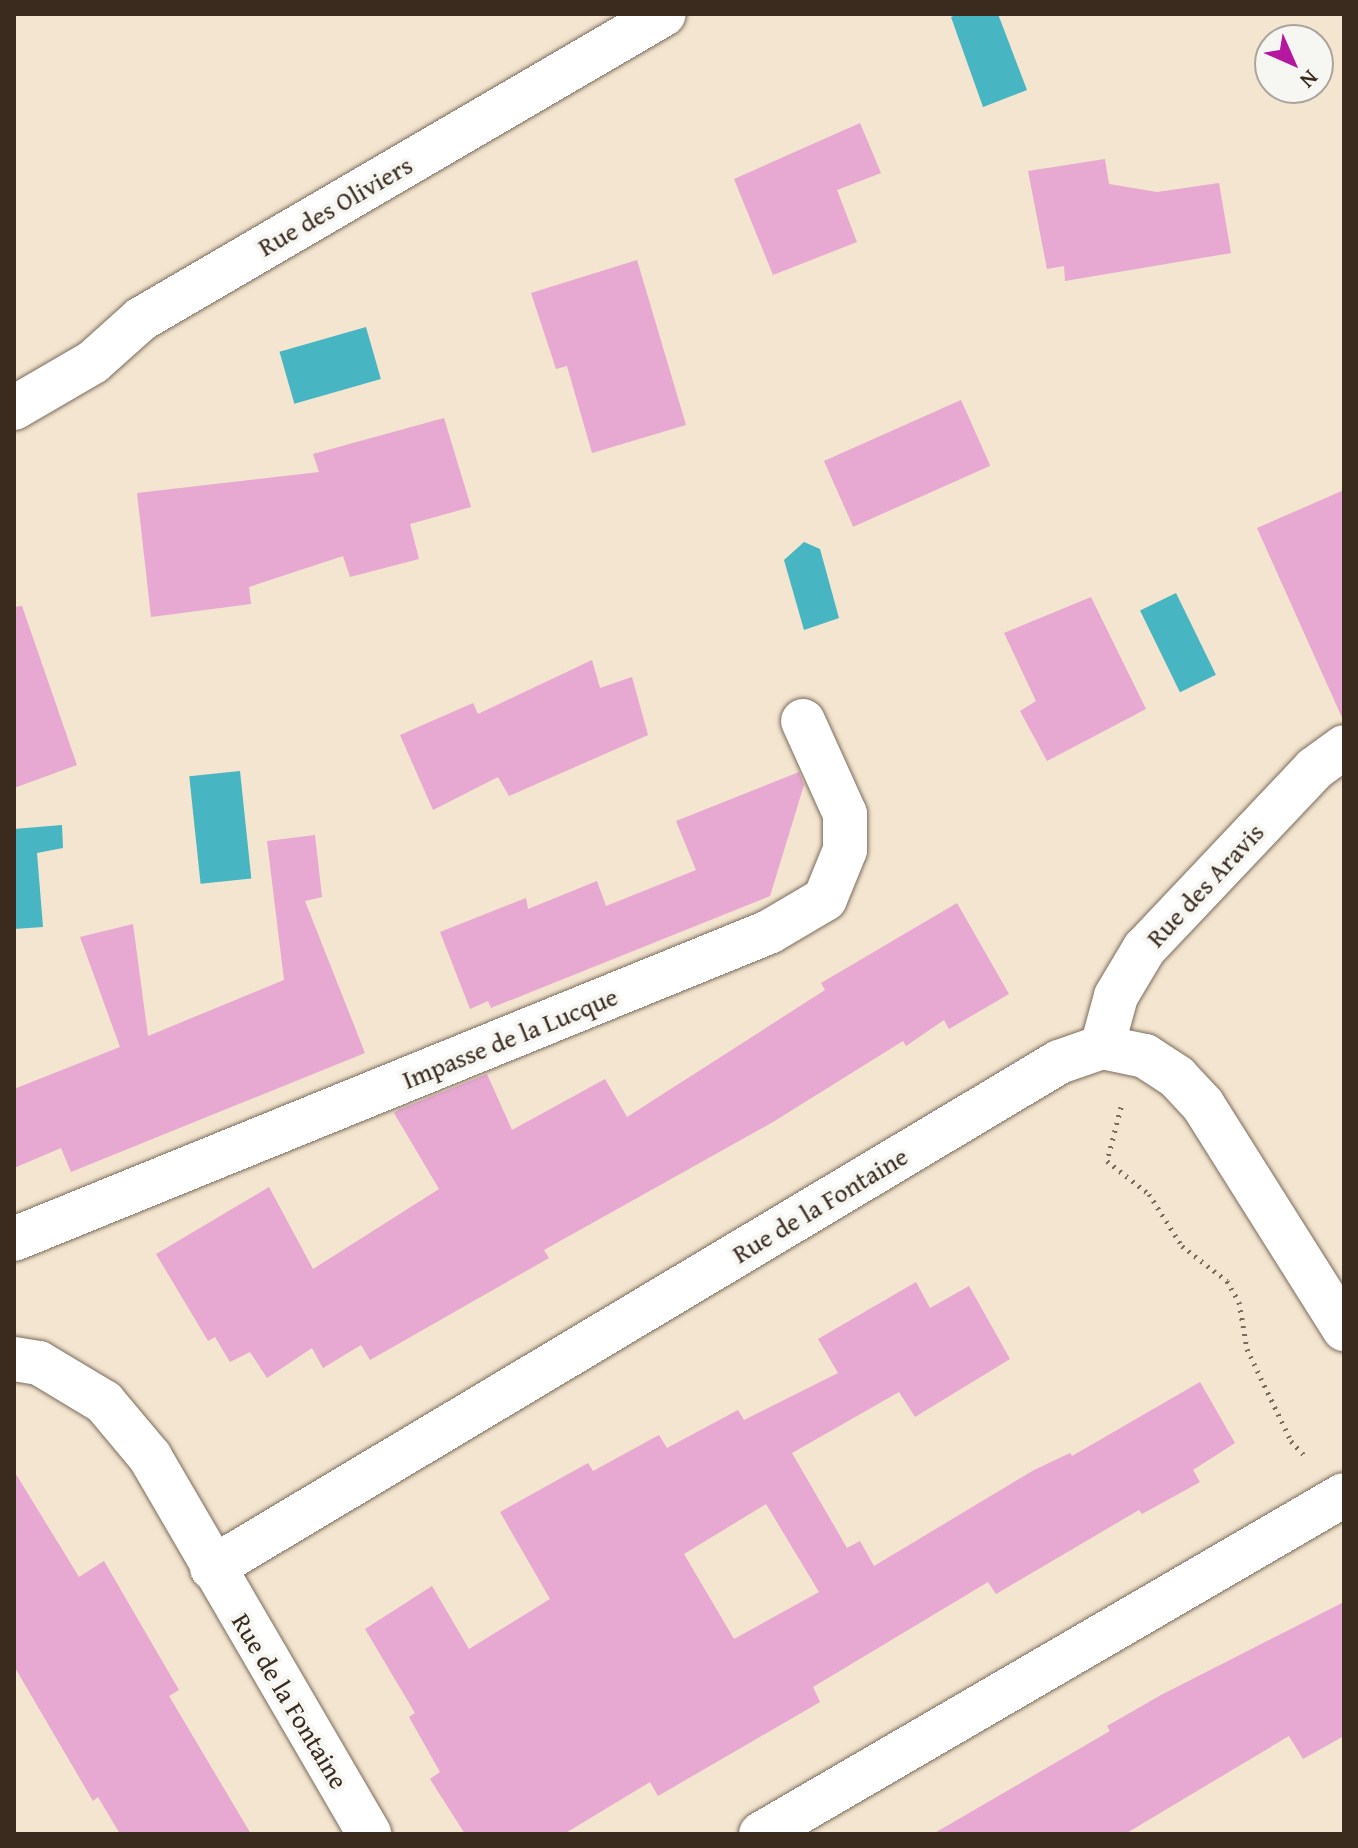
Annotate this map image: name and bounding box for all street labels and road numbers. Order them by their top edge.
street label: Rue des Oliviers [252,149,418,263]
street label: Rue des Aravis [1140,817,1270,953]
street label: Impasse de la Lucque [398,981,622,1095]
street label: Rue de la Fontaine [727,1140,913,1270]
street label: Rue de la Fontaine [225,1608,355,1794]

